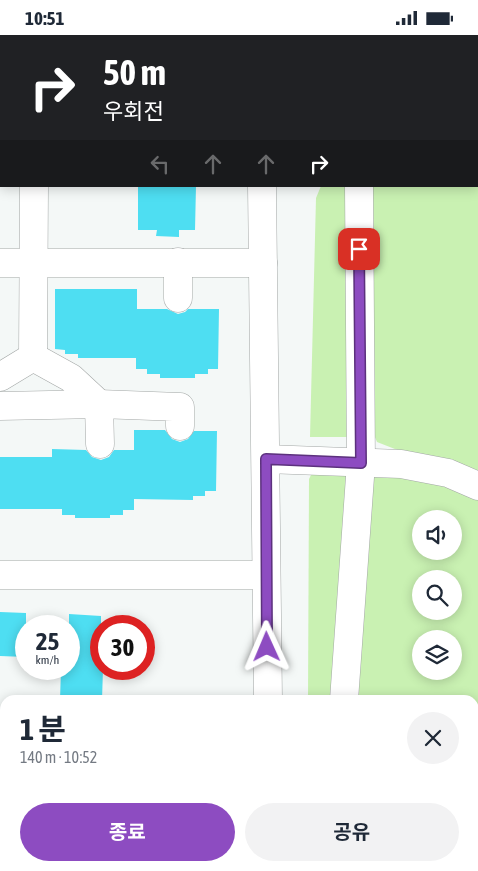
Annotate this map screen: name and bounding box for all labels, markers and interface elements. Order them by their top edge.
text: 10:51 [25,7,64,29]
text: 50 m [103,52,166,92]
icon: right [20,55,85,120]
text: 우회전 [103,98,164,124]
icon: left [146,150,174,178]
icon: ahead [199,150,227,178]
icon: ahead [252,150,280,178]
icon: right [305,150,333,178]
pin [338,228,380,270]
icon: arrive [345,235,373,263]
map controls [412,510,462,680]
button: sound [412,510,462,560]
button: search [412,570,462,620]
speed limit sign: 30 [90,615,155,680]
position arrow [240,620,292,672]
text: 25 [36,627,59,655]
button: layers [412,630,462,680]
text: km/h [36,653,59,667]
text: 1 분 [20,712,66,746]
button: close [407,712,459,764]
text: 140 m · 10:52 [20,748,97,766]
button: 종료 [20,803,235,861]
button: 공유 [245,803,459,861]

